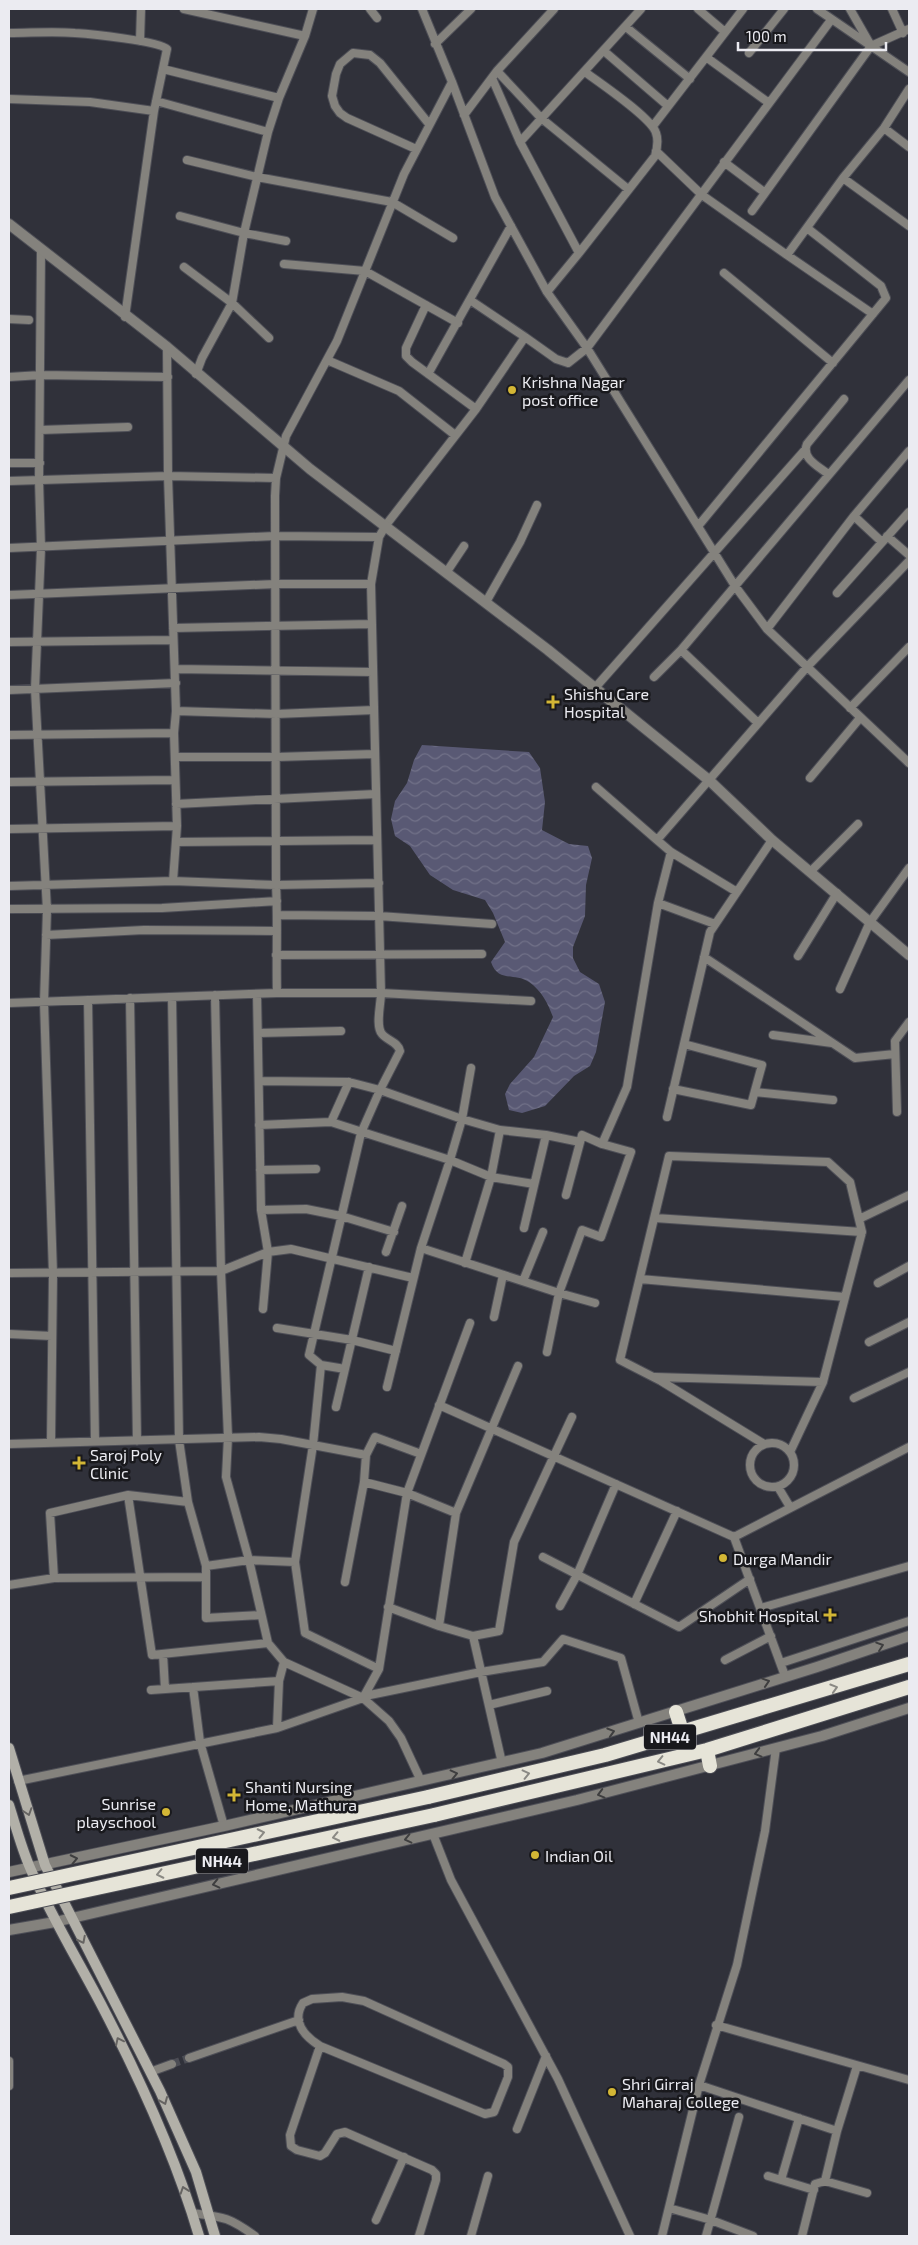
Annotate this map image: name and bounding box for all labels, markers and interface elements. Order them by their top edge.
scale bar [738,20,886,52]
text: 100 m [746,27,787,45]
place label: Krishna Nagar post office [522,372,626,409]
marker: Krishna Nagar post office [506,384,518,396]
place label: Shishu Care Hospital [564,684,649,721]
marker: Shishu Care Hospital [546,695,560,709]
place label: Saroj Poly Clinic [90,1445,162,1482]
marker: Saroj Poly Clinic [72,1456,86,1470]
place label: Durga Mandir [733,1549,833,1568]
marker: Durga Mandir [717,1552,729,1564]
place label: Shobhit Hospital [699,1606,819,1625]
marker: Shobhit Hospital [823,1608,837,1622]
one-way arrow [875,1642,883,1652]
one-way arrow [761,1678,770,1688]
one-way arrow [830,1683,838,1693]
road number: NH44 [644,1724,696,1750]
one-way arrow [606,1727,615,1737]
one-way arrow [753,1747,762,1758]
one-way arrow [657,1755,666,1766]
one-way arrow [450,1769,459,1780]
one-way arrow [522,1769,531,1780]
place label: Shanti Nursing Home, Mathura [245,1777,357,1814]
marker: Shanti Nursing Home, Mathura [227,1788,241,1802]
one-way arrow [596,1788,605,1799]
place label: Sunrise playschool [77,1794,156,1831]
marker: Sunrise playschool [160,1806,172,1818]
one-way arrow [22,1807,32,1815]
one-way arrow [257,1828,266,1838]
one-way arrow [331,1831,340,1842]
one-way arrow [404,1833,413,1844]
place label: Indian Oil [545,1846,613,1865]
road number: NH44 [196,1848,248,1874]
marker: Indian Oil [529,1849,541,1861]
one-way arrow [69,1854,78,1865]
one-way arrow [155,1869,164,1879]
one-way arrow [211,1878,220,1889]
one-way arrow [76,1935,86,1944]
one-way arrow [115,2037,125,2046]
place label: Shri Girraj Maharaj College [622,2074,739,2112]
marker: Shri Girraj Maharaj College [606,2086,618,2098]
one-way arrow [159,2096,169,2104]
one-way arrow [180,2186,190,2195]

